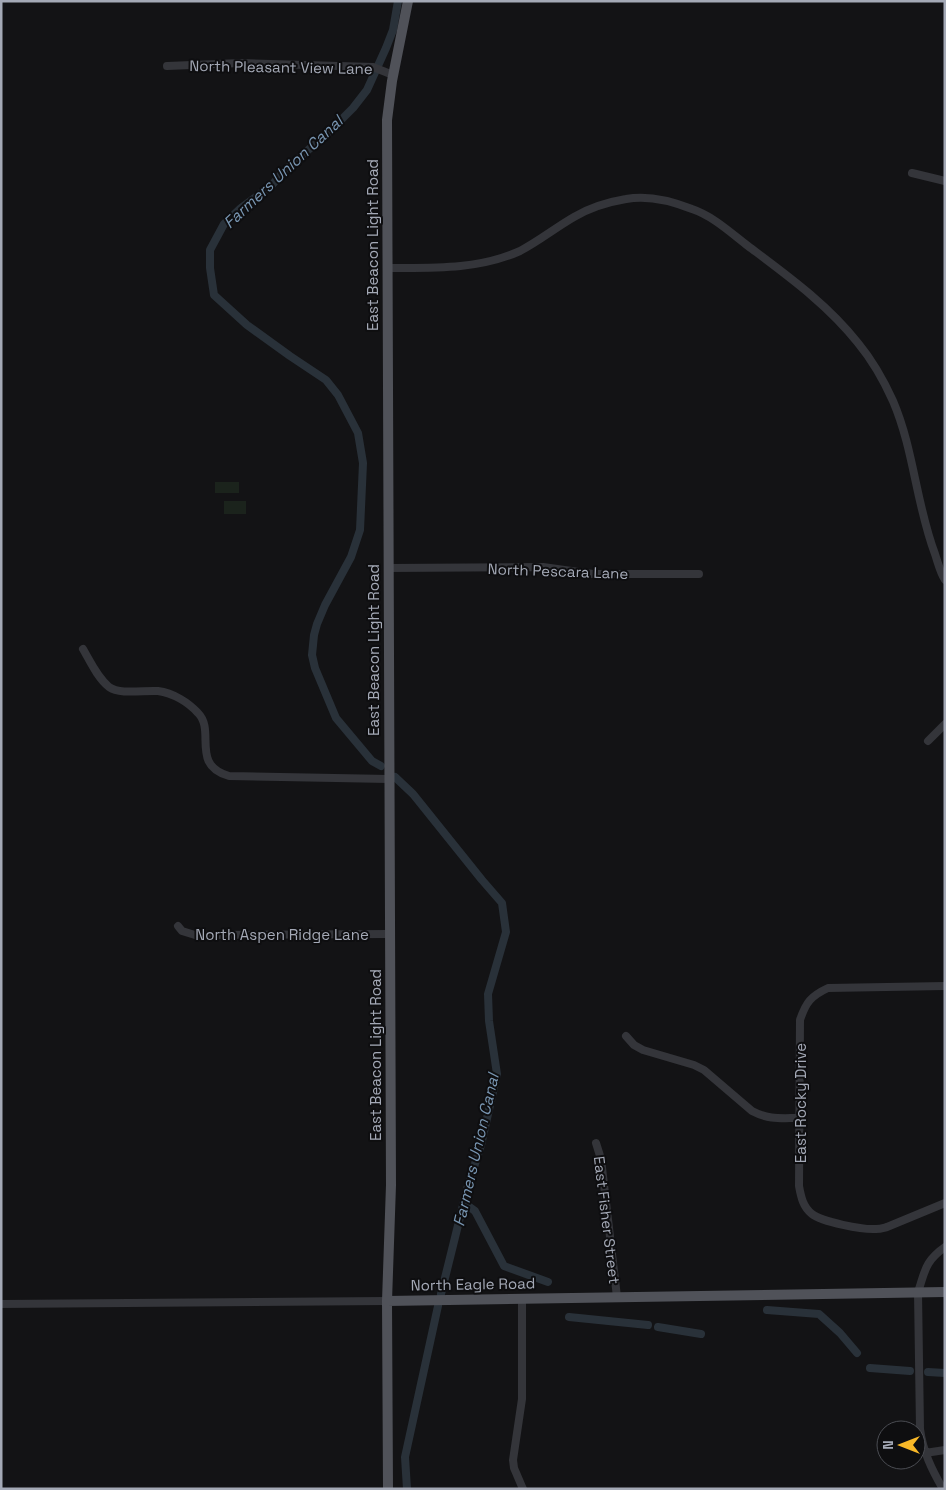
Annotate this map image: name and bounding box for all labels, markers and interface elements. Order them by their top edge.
street label: North Pleasant View Lane [189,56,373,78]
water label: Farmers Union Canal [219,110,349,233]
street label: East Beacon Light Road [363,159,382,331]
street label: North Pescara Lane [487,559,629,583]
street label: East Beacon Light Road [364,564,383,736]
street label: North Aspen Ridge Lane [195,925,369,944]
street label: East Beacon Light Road [366,969,385,1141]
street label: East Rocky Drive [791,1043,810,1163]
water label: Farmers Union Canal [448,1070,504,1228]
street label: East Fisher Street [590,1155,624,1285]
street label: North Eagle Road [411,1273,535,1295]
north arrow [876,1420,926,1470]
text: N [879,1440,897,1450]

